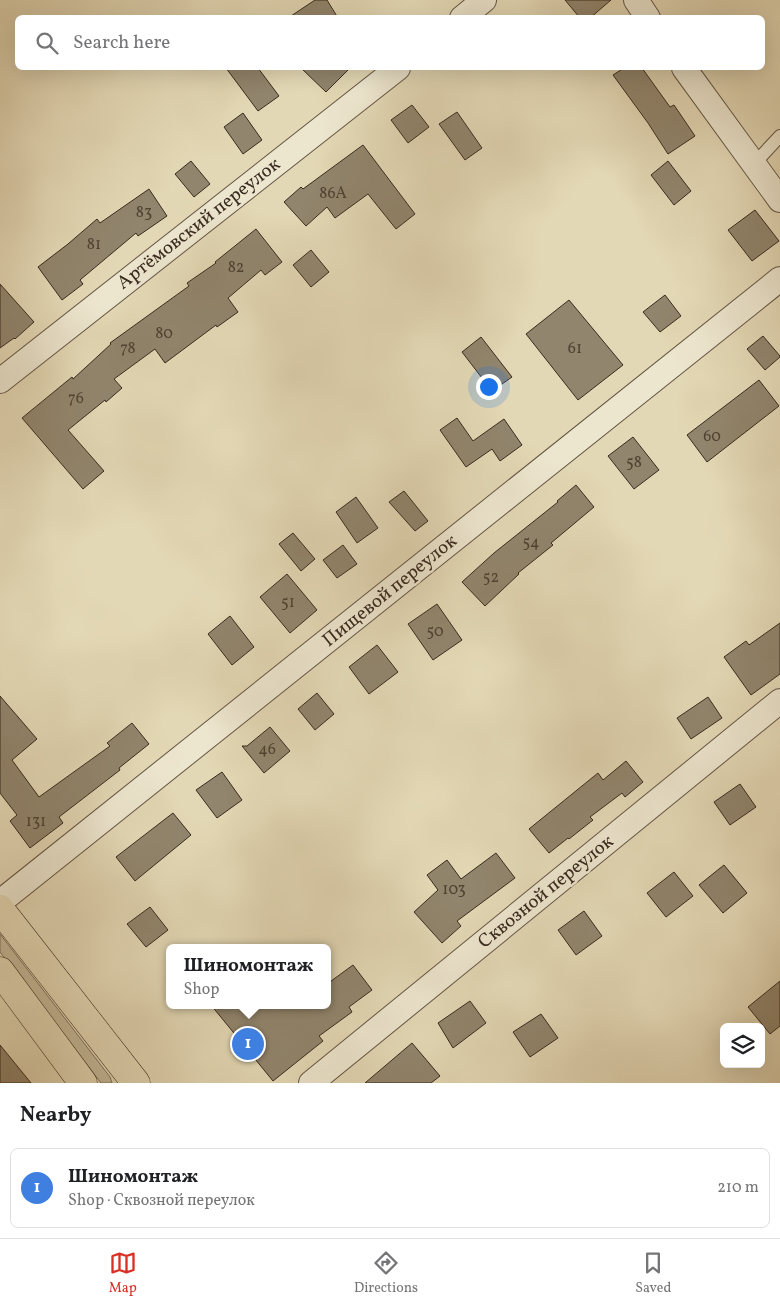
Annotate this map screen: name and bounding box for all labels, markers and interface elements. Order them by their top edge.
search box [15,15,765,70]
icon: search [33,29,61,57]
text: Search here [73,30,170,56]
street label: Артёмовский переулок [112,152,286,296]
house number: 86А [319,183,347,205]
house number: 83 [136,202,152,224]
house number: 81 [87,234,101,256]
house number: 82 [228,257,244,279]
house number: 80 [155,323,173,345]
house number: 78 [120,338,136,360]
house number: 61 [568,338,582,360]
your location [476,374,502,400]
house number: 76 [68,388,84,410]
house number: 60 [703,426,721,448]
house number: 58 [626,452,642,474]
street label: Пищевой переулок [317,529,463,653]
house number: 54 [522,532,540,554]
house number: 52 [483,567,499,589]
house number: 51 [281,592,295,614]
house number: 50 [427,621,444,643]
house number: 46 [258,739,276,761]
house number: 131 [26,811,46,833]
street label: Сквозной переулок [473,829,619,955]
house number: 103 [442,879,466,901]
popup [166,944,331,1009]
text: Шиномонтаж [183,953,314,979]
text: Shop [183,979,220,1001]
map controls [720,1023,765,1068]
button: layers [720,1023,765,1068]
pin: 1 [232,1025,264,1063]
text: Nearby [20,1101,91,1130]
text: Шиномонтаж [68,1164,198,1190]
text: 1 [34,1177,40,1199]
text: 210 m [717,1177,759,1199]
text: Shop · Сквозной переулок [68,1190,255,1212]
tab: Map [109,1249,137,1298]
tab: Directions [354,1249,418,1298]
tab: Saved [635,1249,671,1298]

